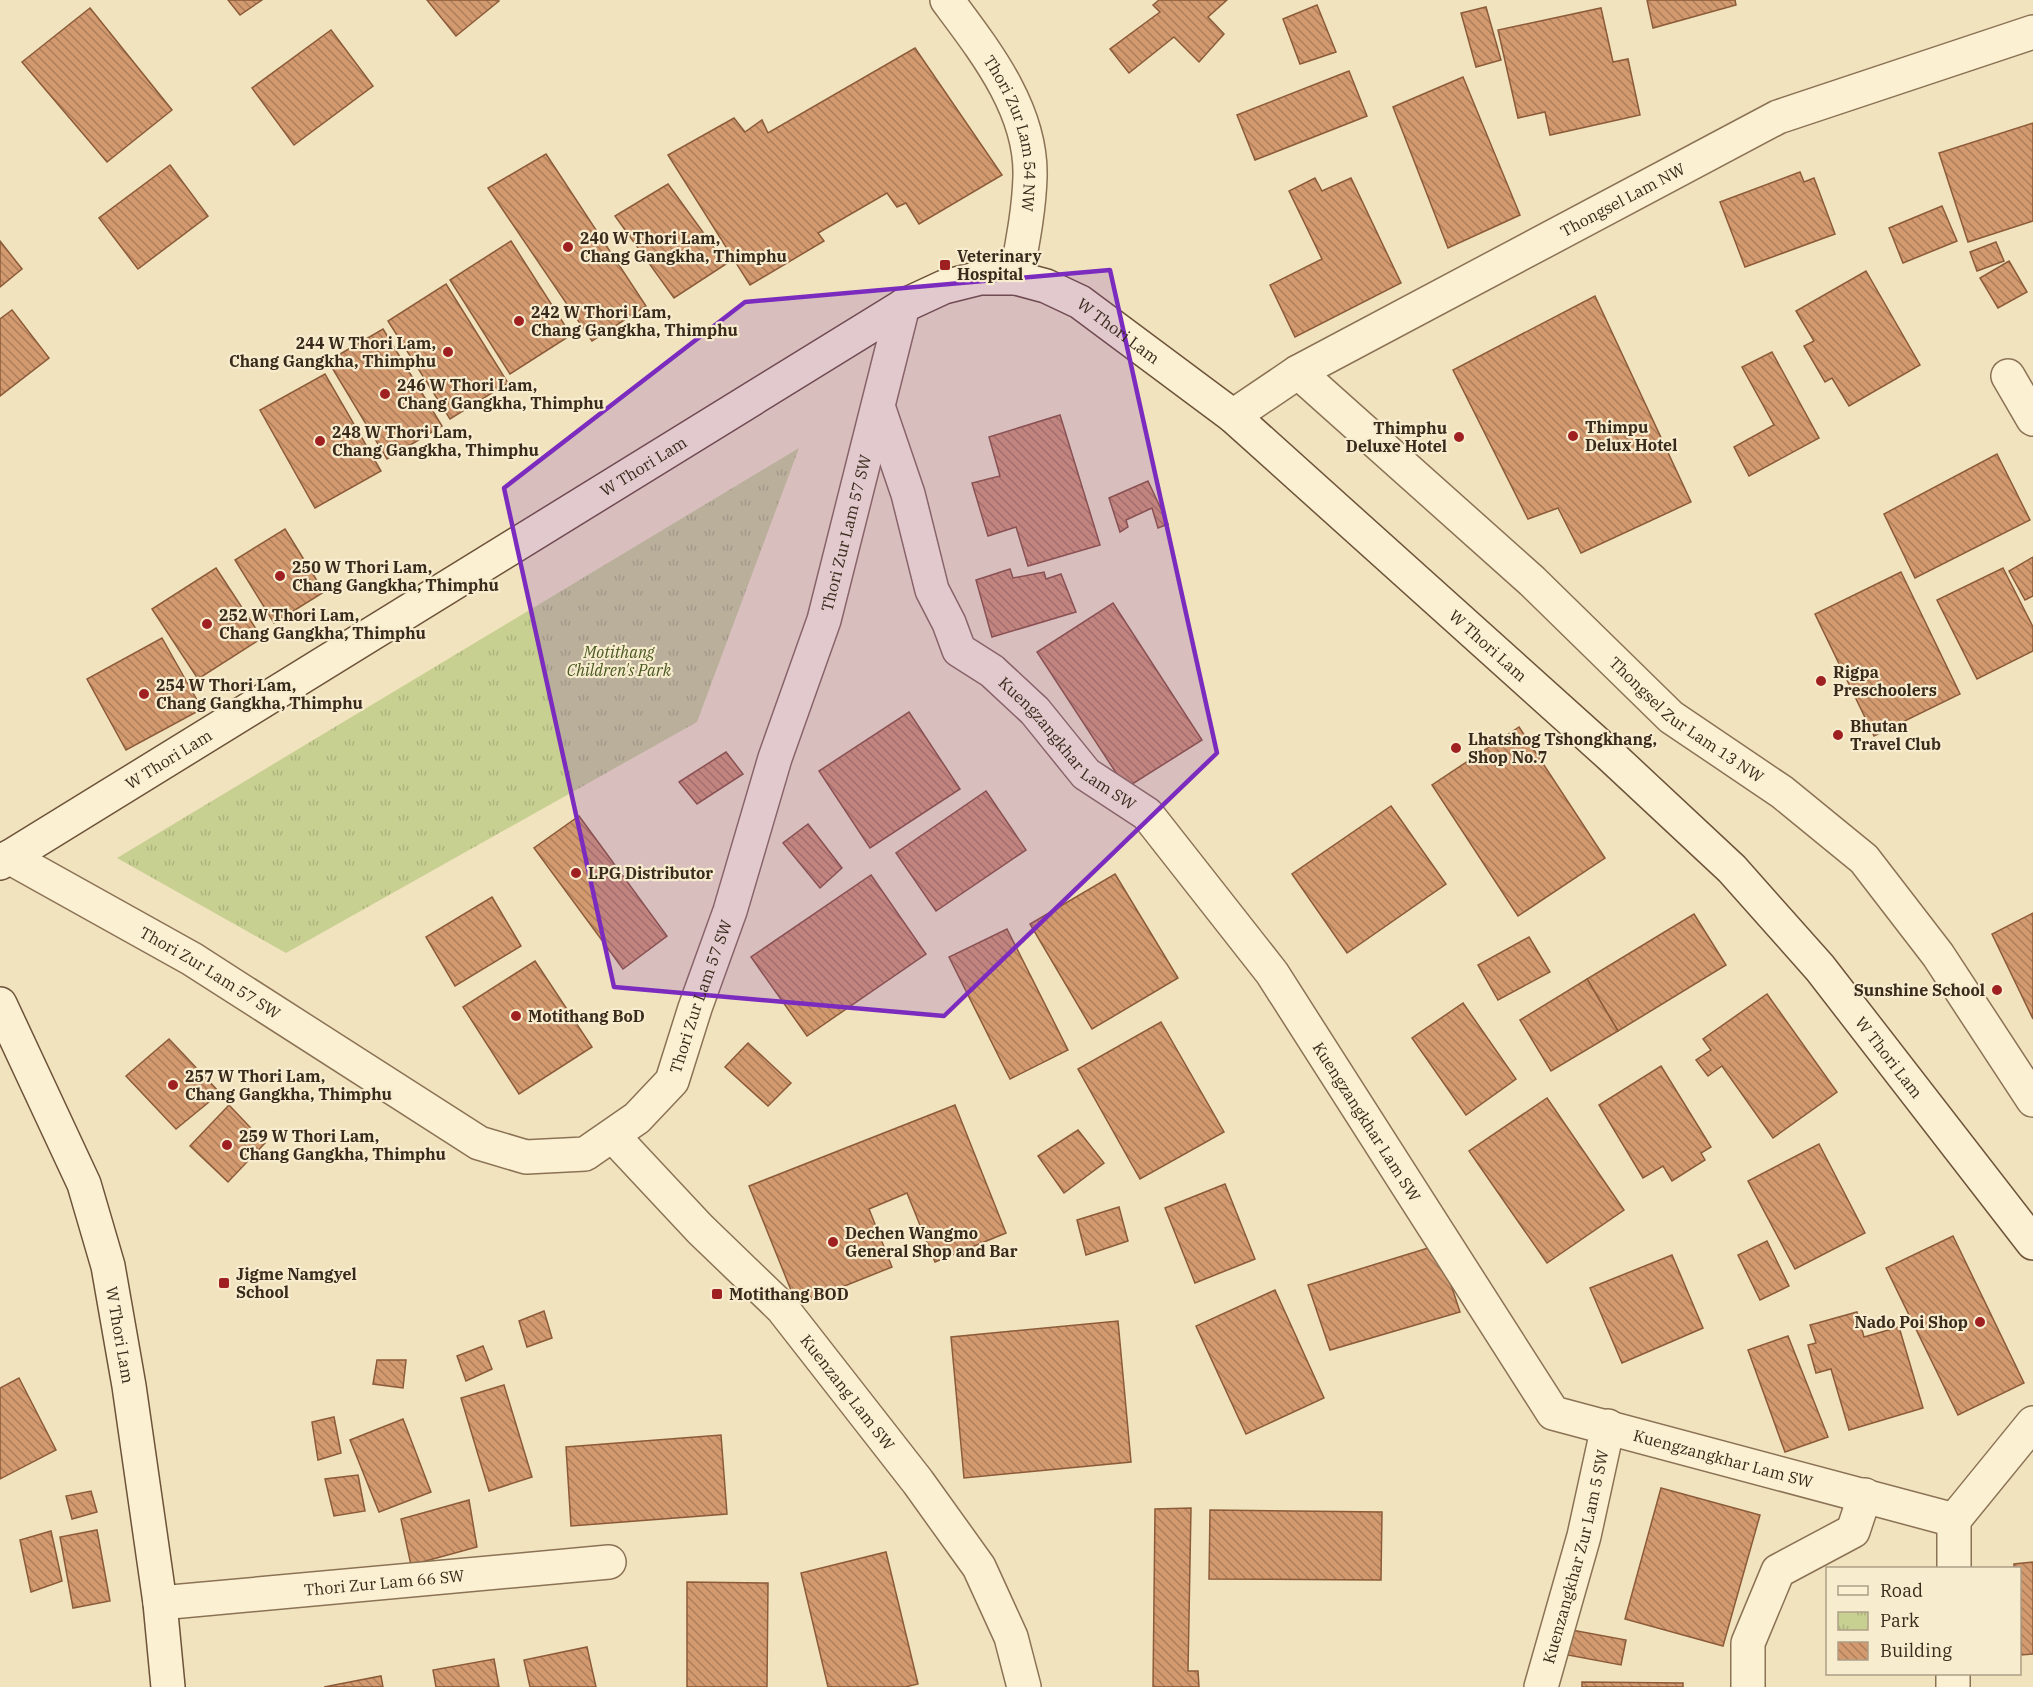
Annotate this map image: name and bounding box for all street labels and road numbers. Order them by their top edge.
street label: Thori Zur Lam 54 NW [979,51,1040,213]
street label: Thongsel Lam NW [1557,158,1689,241]
street label: W Thori Lam [1073,293,1164,368]
street label: W Thori Lam [596,432,690,500]
street label: Thori Zur Lam 57 SW [817,452,875,614]
street label: W Thori Lam [1445,605,1531,686]
street label: Thongsel Zur Lam 13 NW [1605,652,1768,787]
street label: Kuengzangkhar Lam SW [994,672,1140,814]
street label: W Thori Lam [122,725,215,793]
street label: Thori Zur Lam 57 SW [665,916,736,1076]
street label: Thori Zur Lam 57 SW [136,922,285,1023]
street label: W Thori Lam [1851,1012,1927,1102]
street label: Kuengzangkhar Lam SW [1309,1038,1425,1205]
street label: W Thori Lam [102,1285,138,1385]
street label: Kuenzang Lam SW [796,1330,899,1454]
street label: Kuengzangkhar Lam SW [1631,1425,1816,1492]
street label: Kuenzangkhar Zur Lam 5 SW [1538,1447,1613,1666]
street label: Thori Zur Lam 66 SW [303,1565,466,1600]

